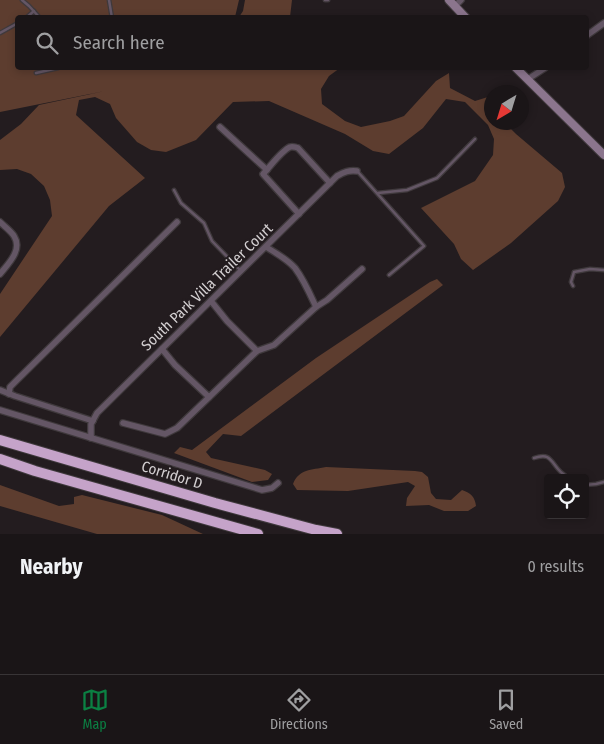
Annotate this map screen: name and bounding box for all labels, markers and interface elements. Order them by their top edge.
search box [15,15,589,70]
icon: search [33,29,61,57]
text: Search here [73,31,165,54]
north arrow [484,85,529,130]
street label: South Park Villa Trailer Court [138,220,276,354]
street label: Corridor D [139,457,205,493]
map controls [544,474,589,519]
button: locate [544,474,589,519]
text: Nearby [20,554,82,580]
text: 0 results [527,557,584,576]
tab: Map [81,686,109,733]
tab: Directions [270,686,328,733]
tab: Saved [489,686,523,733]

